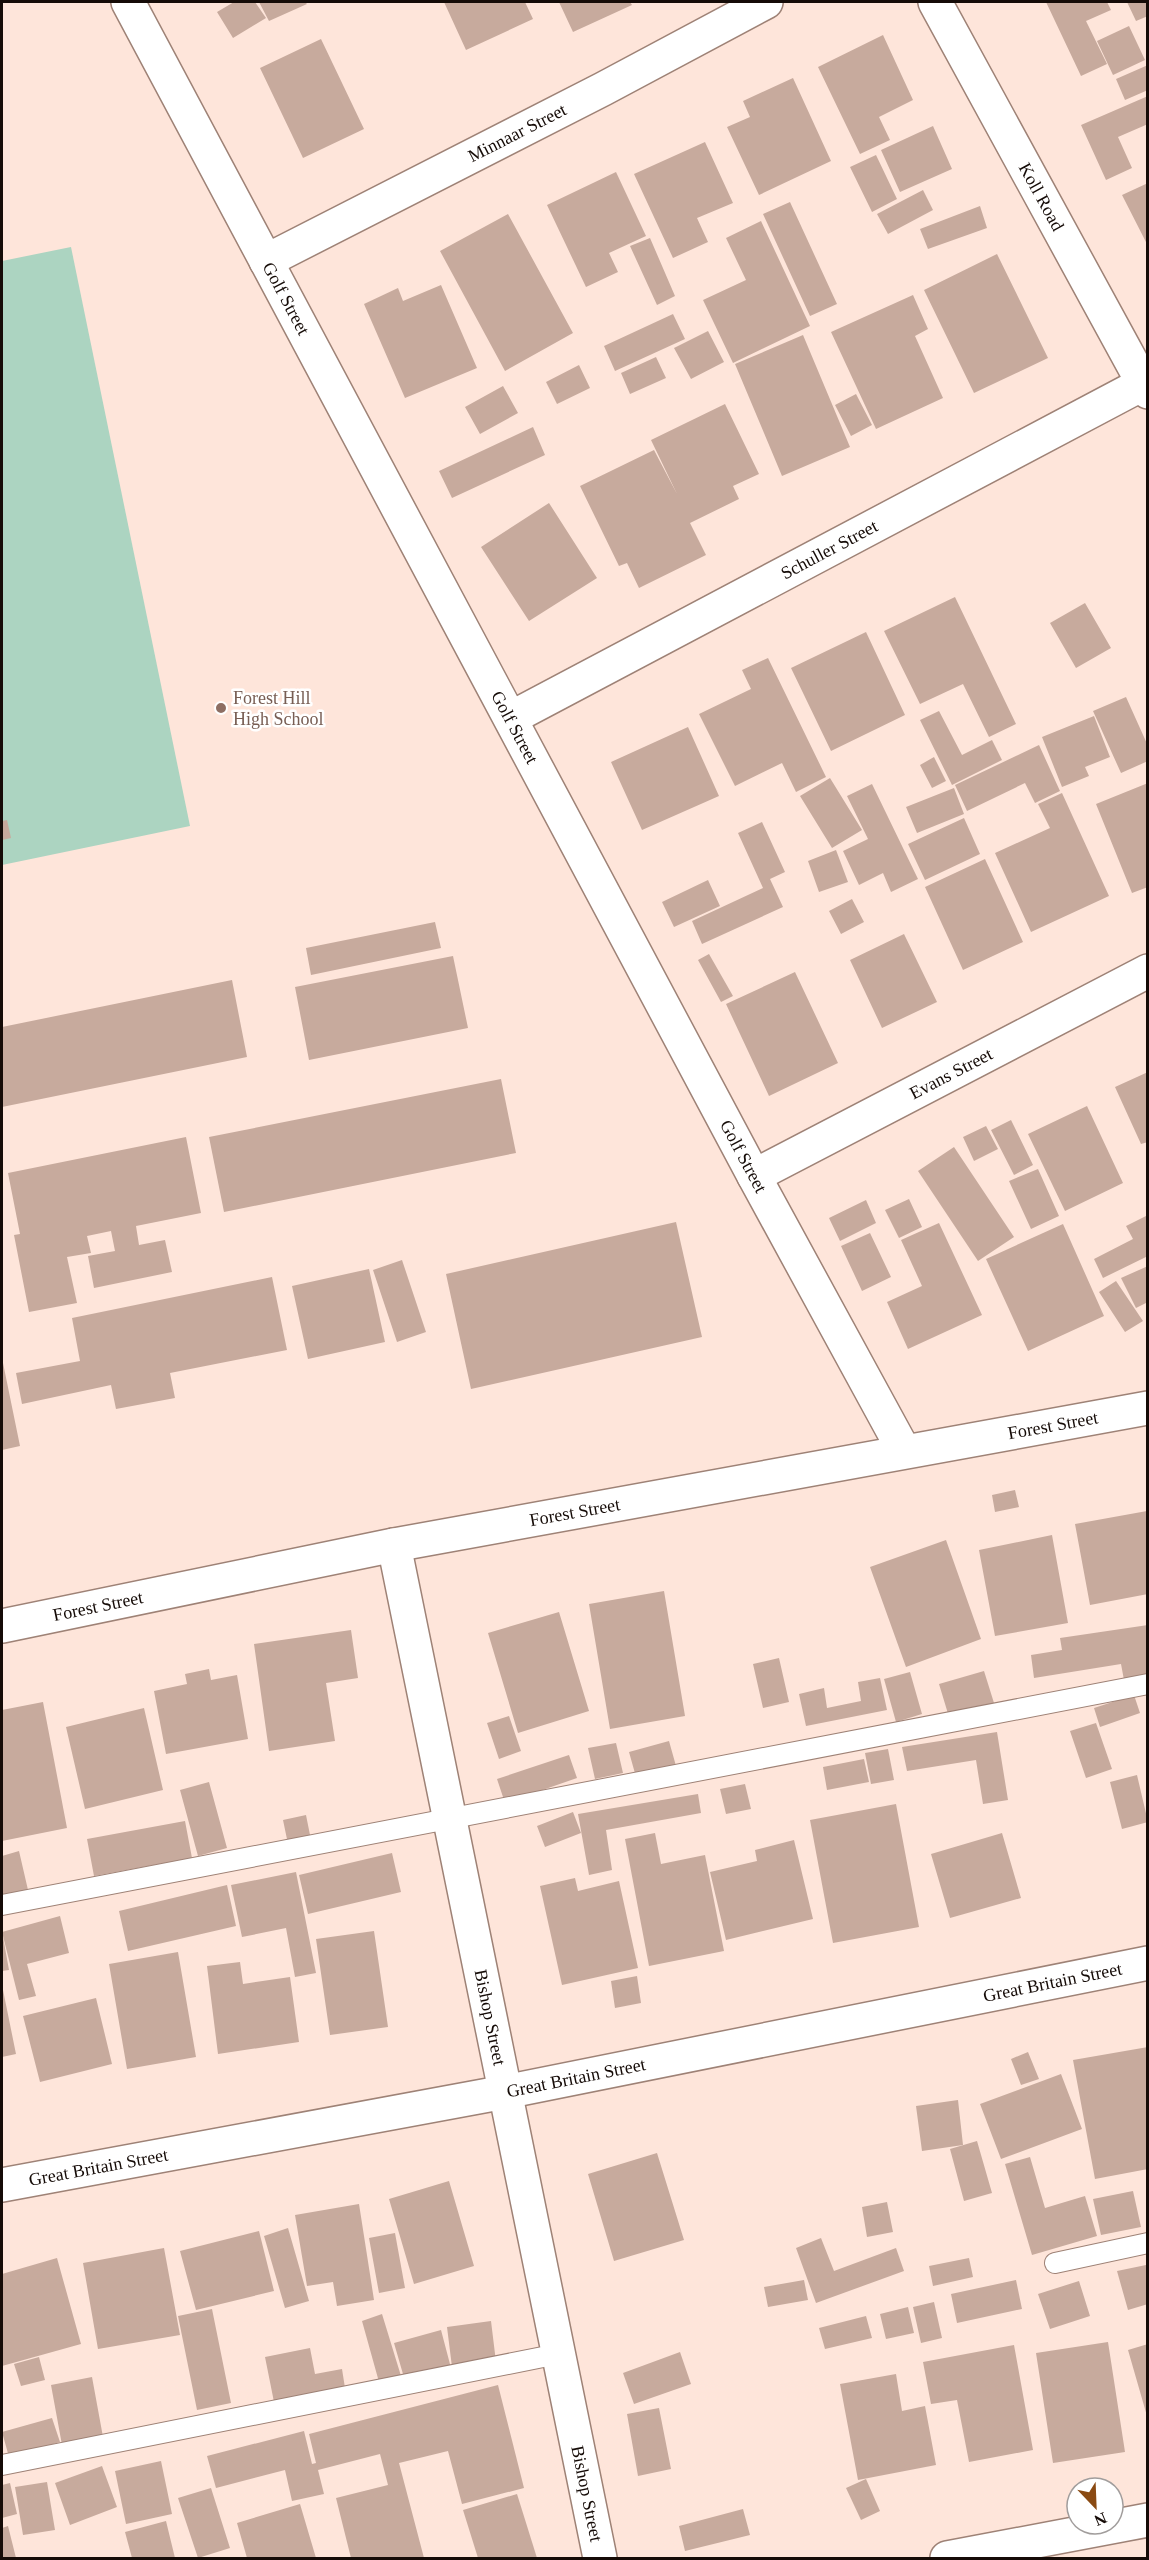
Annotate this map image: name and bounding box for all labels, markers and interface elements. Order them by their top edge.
street label: Minnaar Street [465,99,570,166]
street label: Koll Road [1015,159,1068,234]
street label: Golf Street [259,259,314,338]
street label: Schuller Street [777,516,881,583]
place label: Forest Hill High School [233,688,324,729]
street label: Golf Street [487,688,542,767]
marker: Forest Hill High School [214,701,228,715]
street label: Evans Street [906,1044,996,1103]
street label: Golf Street [716,1116,771,1196]
street label: Forest Street [1006,1407,1100,1443]
street label: Forest Street [528,1494,622,1530]
street label: Forest Street [51,1587,145,1625]
street label: Great Britain Street [981,1958,1124,2006]
street label: Bishop Street [471,1968,510,2067]
street label: Great Britain Street [505,2054,647,2101]
street label: Great Britain Street [27,2145,170,2190]
street label: Bishop Street [567,2444,606,2543]
north arrow [1065,2476,1125,2536]
text: N [1092,2509,1109,2530]

